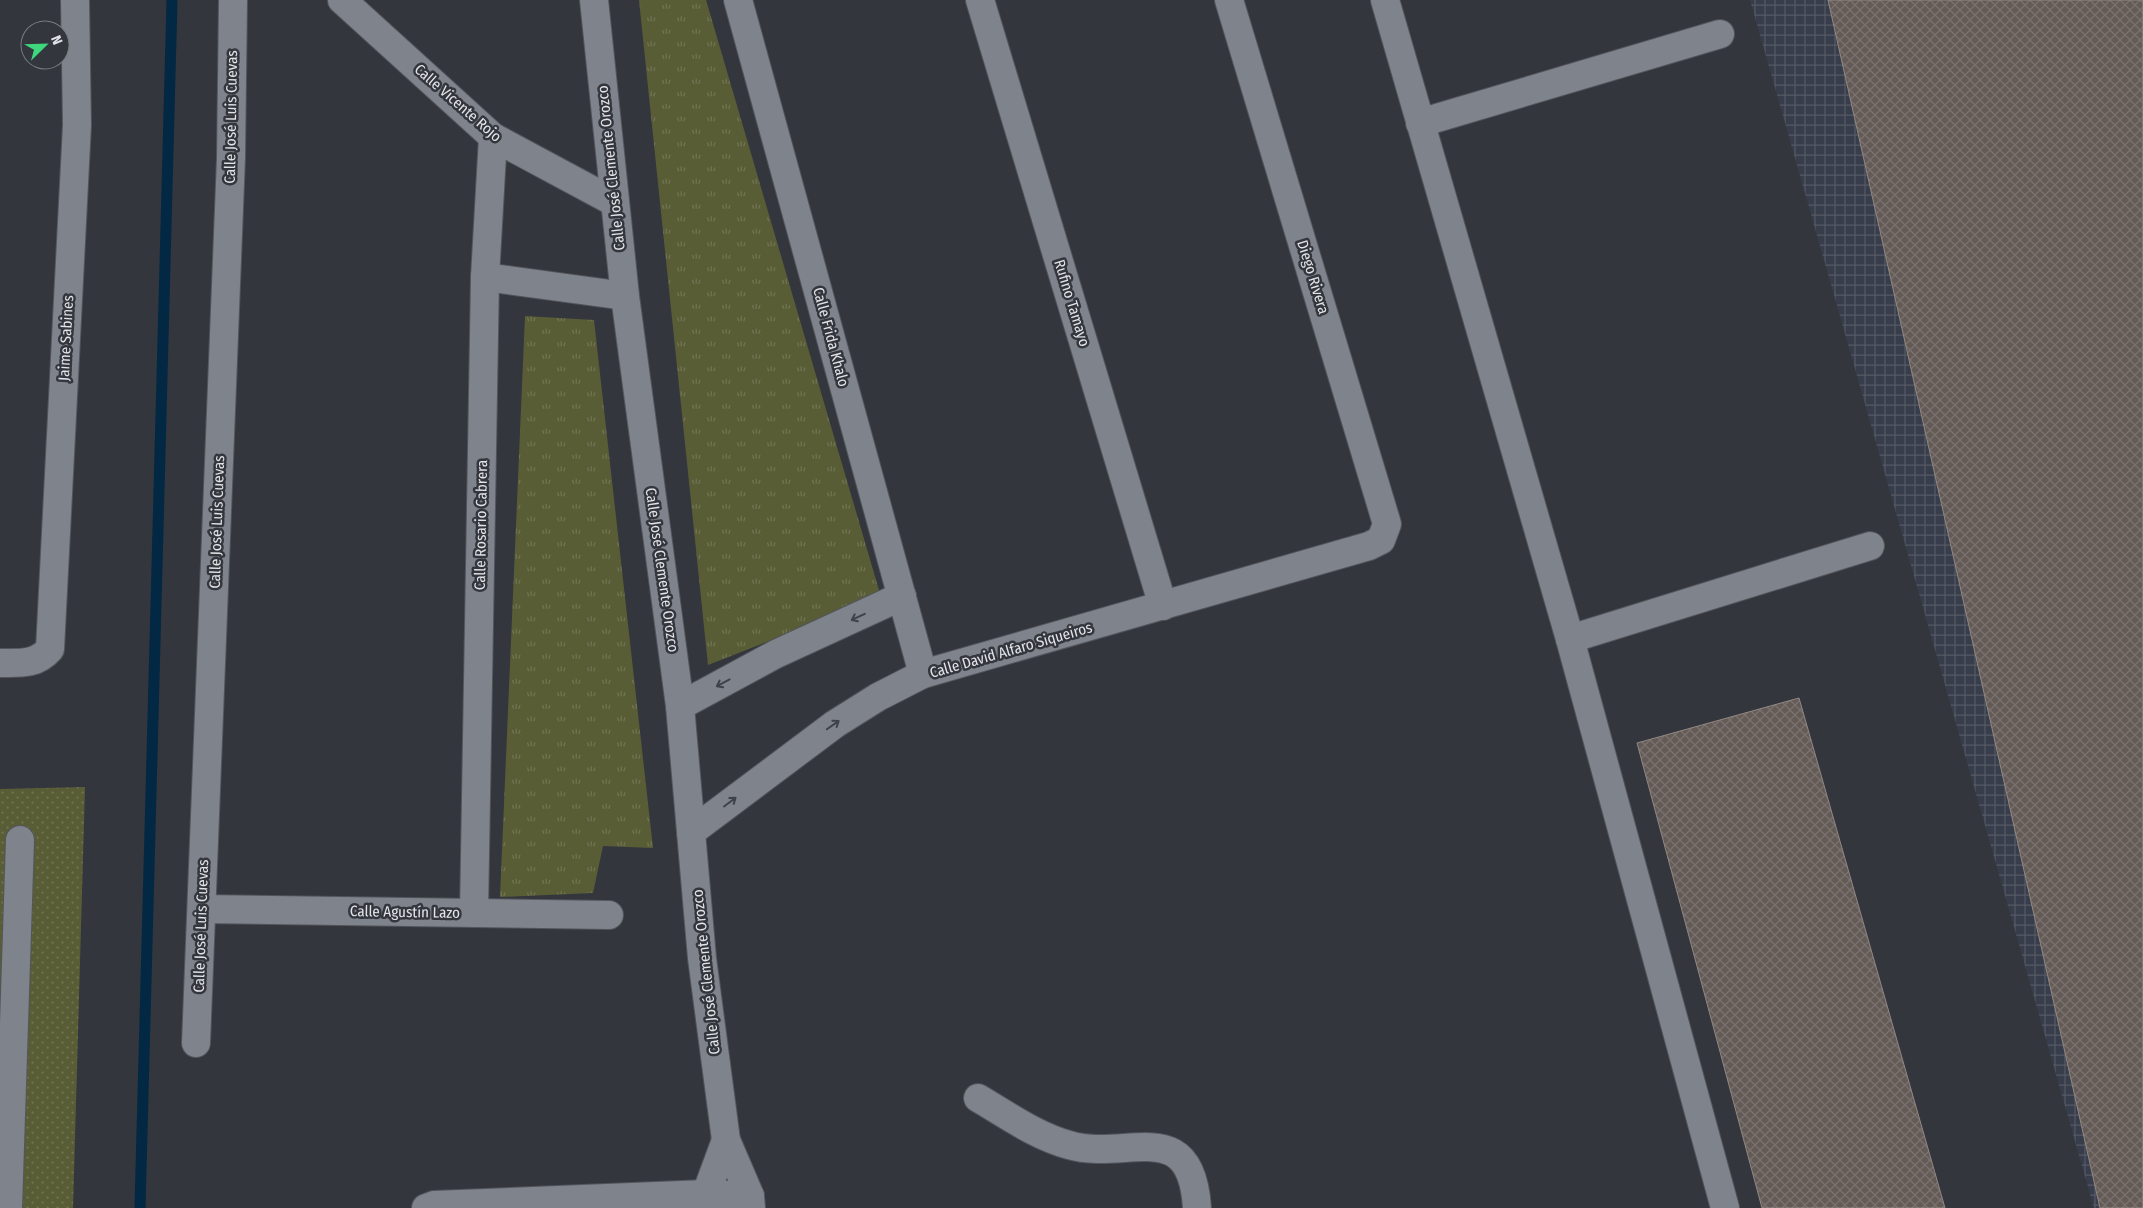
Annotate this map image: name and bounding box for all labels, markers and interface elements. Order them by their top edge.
north arrow [20,20,70,70]
text: N [47,33,66,47]
street label: Calle José Luis Cuevas [221,50,241,184]
street label: Calle Vicente Rojo [411,60,505,146]
street label: Calle José Clemente Orozco [593,84,629,251]
street label: Diego Rivera [1293,238,1333,316]
street label: Rufino Tamayo [1050,257,1094,349]
street label: Calle Frida Khalo [809,285,853,389]
street label: Jaime Sabines [55,295,77,381]
street label: Calle José Luis Cuevas [206,455,228,589]
street label: Calle Rosario Cabrera [471,460,491,590]
street label: Calle José Clemente Orozco [642,487,682,653]
one-way arrow [851,612,866,622]
street label: Calle David Alfaro Siqueiros [928,618,1094,682]
one-way arrow [715,678,730,688]
one-way arrow [826,720,840,730]
one-way arrow [723,797,736,808]
street label: Calle José Luis Cuevas [190,859,212,993]
street label: Calle José Clemente Orozco [688,888,724,1055]
street label: Calle Agustín Lazo [350,902,460,922]

